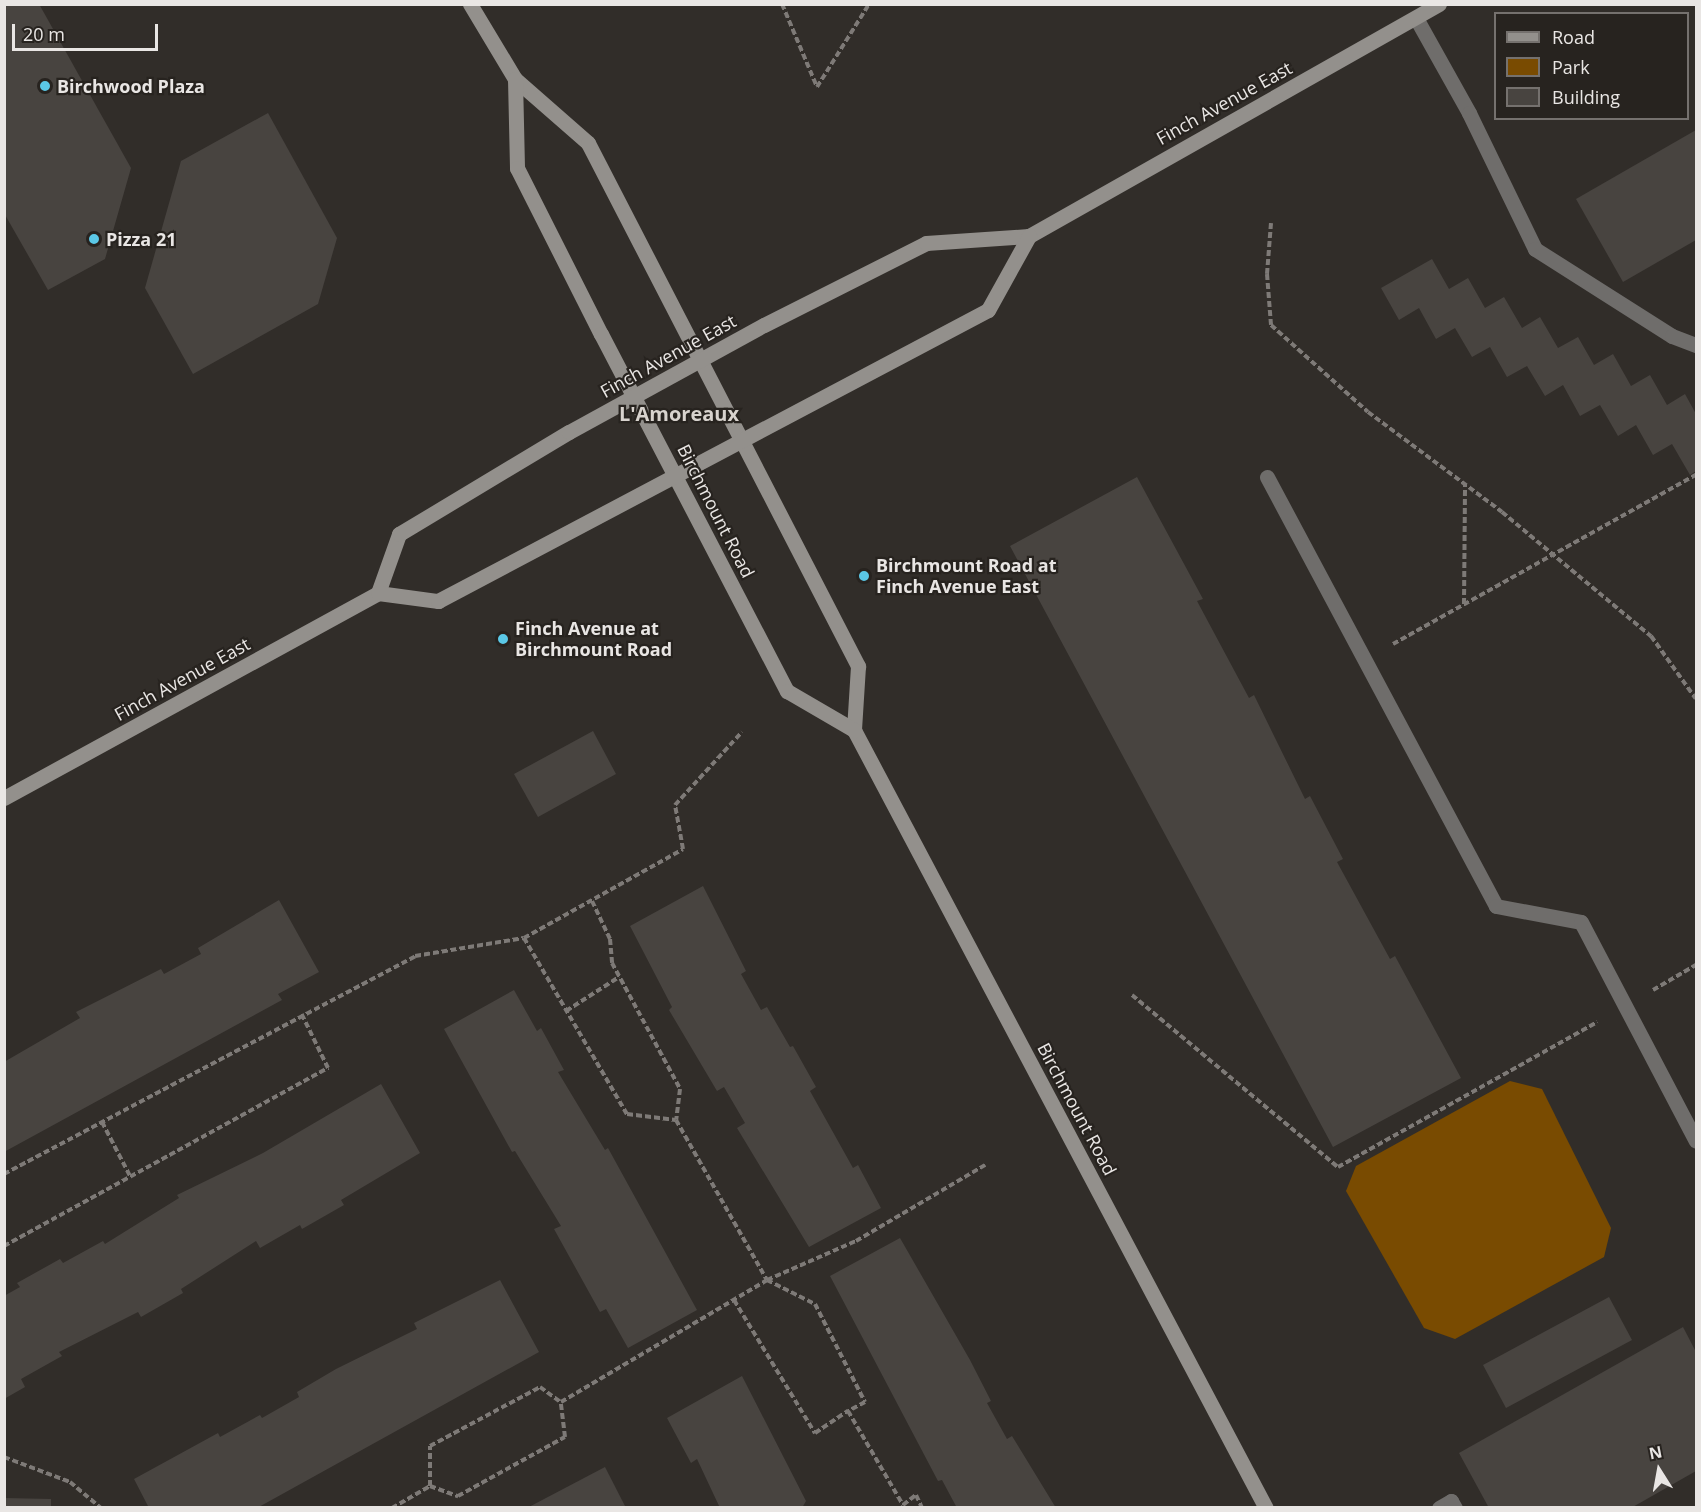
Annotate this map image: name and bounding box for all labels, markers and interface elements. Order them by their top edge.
scale bar [15,12,160,50]
legend [1494,12,1689,120]
text: 20 m [23,22,65,46]
text: Road [1552,25,1595,49]
text: Park [1552,55,1590,79]
street label: Finch Avenue East [1152,57,1296,149]
place label: Birchwood Plaza [57,75,205,97]
marker: Birchwood Plaza [38,79,52,93]
text: Building [1552,85,1620,109]
place label: Pizza 21 [106,228,176,250]
marker: Pizza 21 [87,232,101,246]
street label: Finch Avenue East [596,310,740,402]
district label: L'Amoreaux [619,401,739,425]
street label: Birchmount Road [673,441,759,581]
place label: Birchmount Road at Finch Avenue East [876,555,1056,598]
marker: Birchmount Road at Finch Avenue East [857,569,871,583]
place label: Finch Avenue at Birchmount Road [515,618,672,660]
marker: Finch Avenue at Birchmount Road [496,632,510,646]
street label: Finch Avenue East [110,633,254,725]
street label: Birchmount Road [1033,1039,1121,1179]
north arrow [1629,1440,1689,1500]
text: N [1647,1440,1664,1464]

